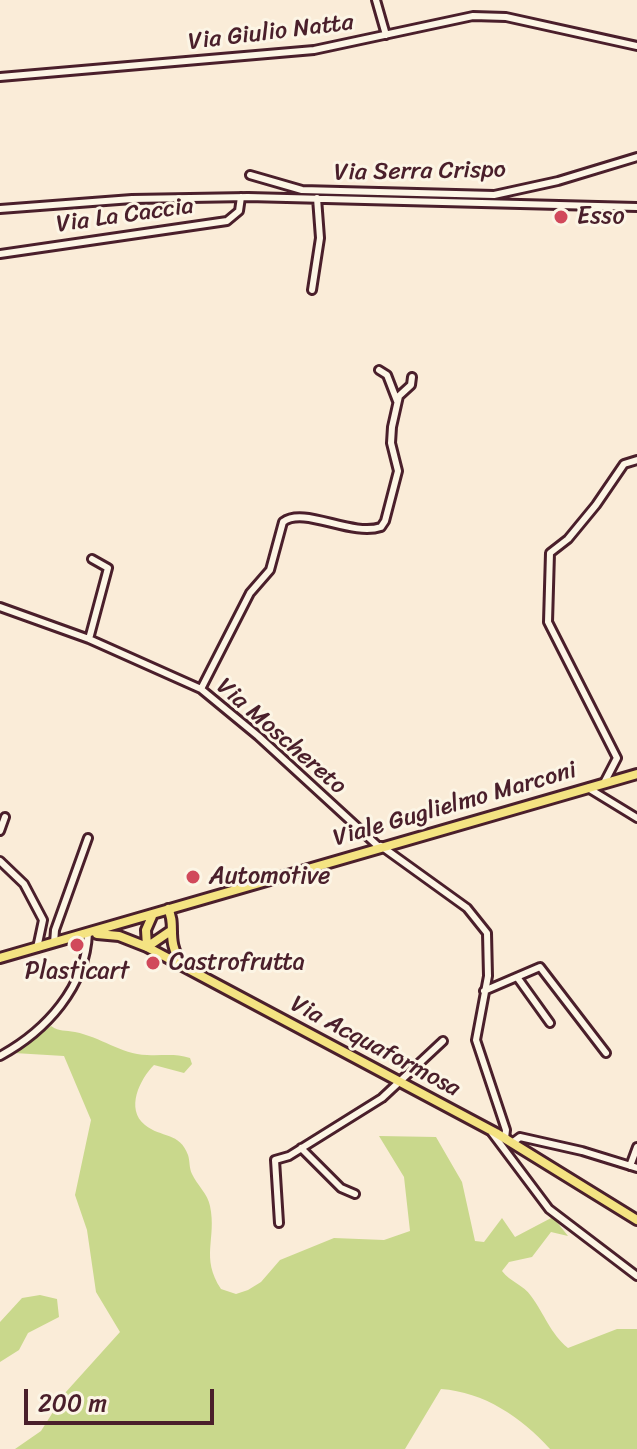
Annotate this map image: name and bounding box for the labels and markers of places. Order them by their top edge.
place label: Esso [577,203,625,231]
marker: Esso [552,208,570,226]
place label: Automotive [209,863,330,891]
marker: Automotive [184,868,202,886]
marker: Plasticart [68,936,86,954]
place label: Castrofrutta [169,949,305,977]
marker: Castrofrutta [144,954,162,972]
place label: Plasticart [25,958,129,986]

